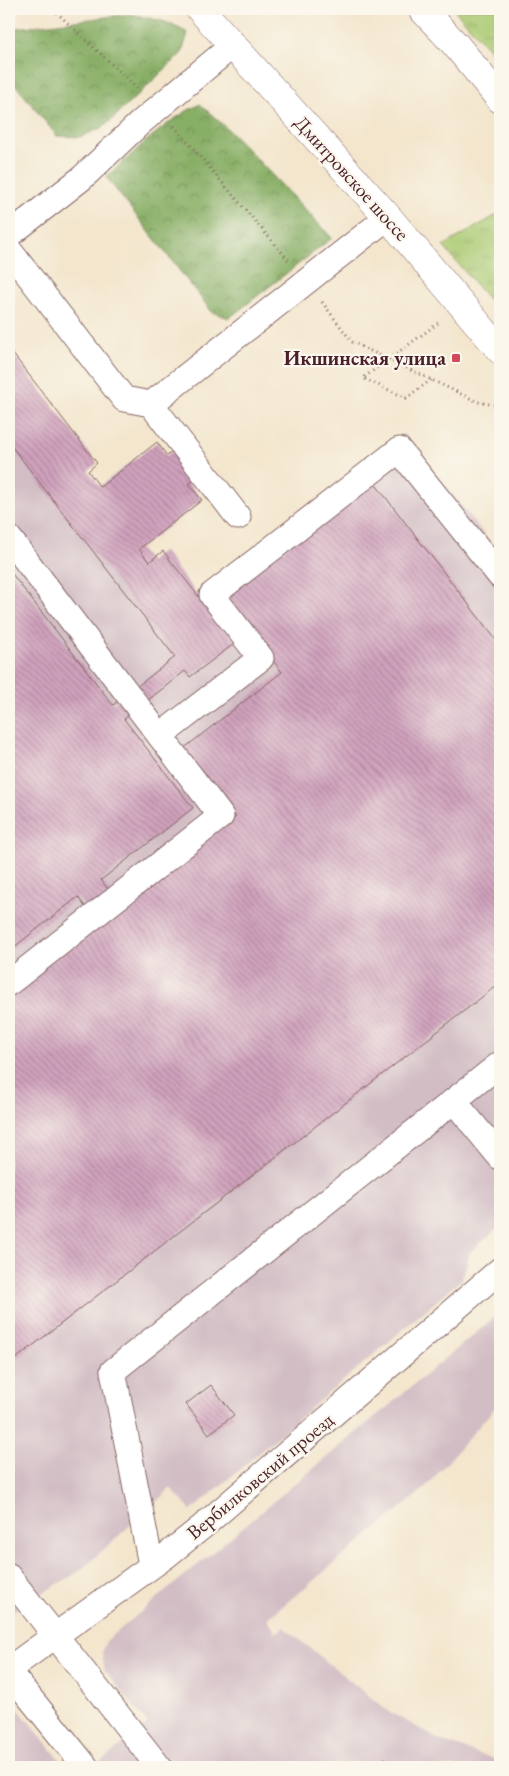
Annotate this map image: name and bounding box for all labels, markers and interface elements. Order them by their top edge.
street label: Дмитровское шоссе [289,110,415,246]
place label: Икшинская улица [284,345,446,371]
marker: Икшинская улица [450,352,462,364]
street label: Вербилковский проезд [181,1407,339,1545]

